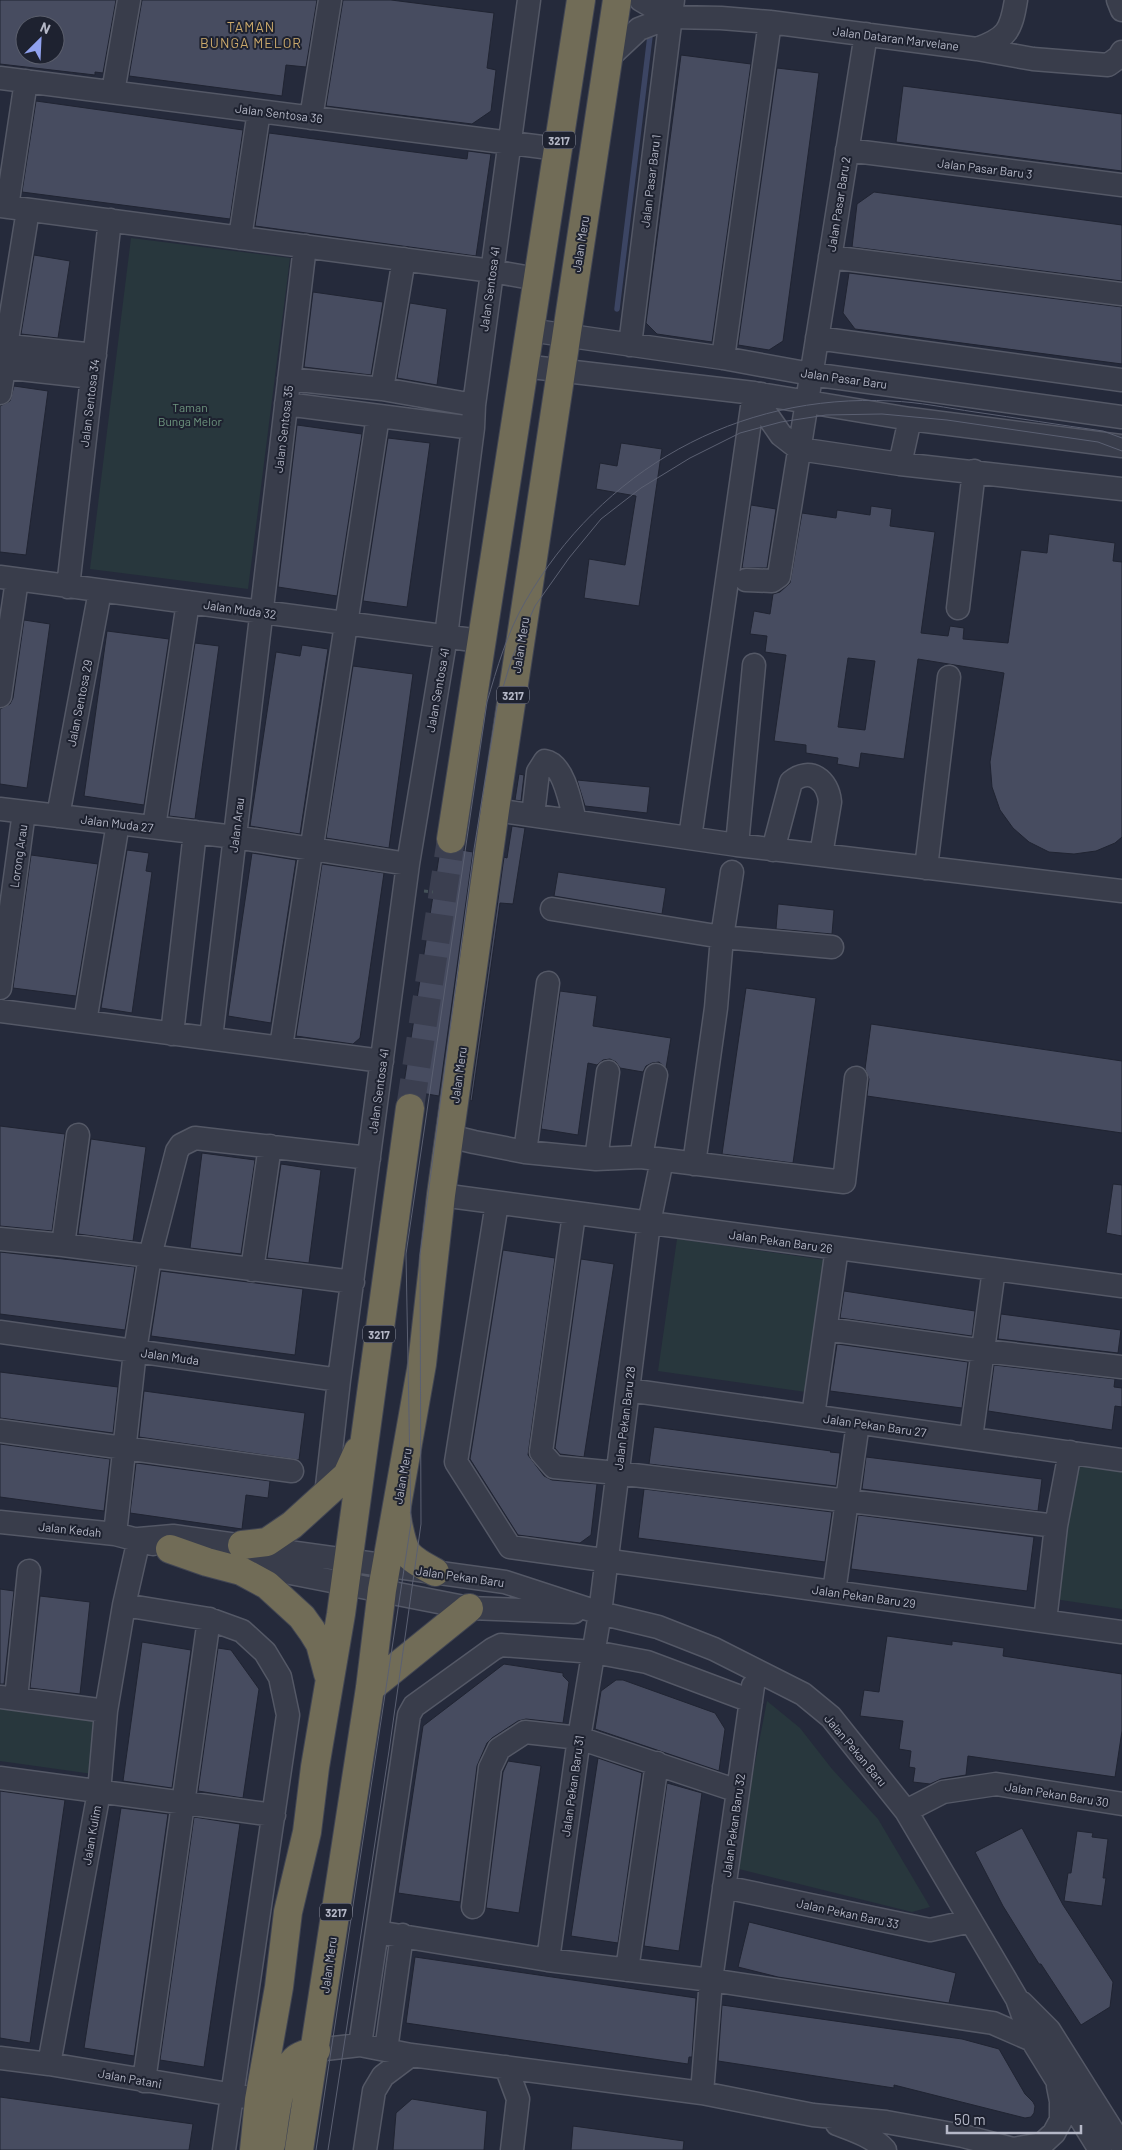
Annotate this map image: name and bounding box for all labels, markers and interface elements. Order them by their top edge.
north arrow [15,15,65,65]
text: N [38,18,53,37]
district label: TAMAN BUNGA MELOR [200,18,302,51]
street label: Jalan Dataran Marvelane [832,23,960,53]
street label: Jalan Sentosa 36 [234,101,324,125]
road number: 3217 [543,132,575,148]
street label: Jalan Pasar Baru 1 [637,134,663,228]
street label: Jalan Pasar Baru 3 [937,155,1033,181]
street label: Jalan Pasar Baru 2 [824,156,852,252]
street label: Jalan Meru [569,215,591,273]
street label: Jalan Sentosa 41 [476,246,502,332]
street label: Jalan Sentosa 34 [77,358,101,448]
street label: Jalan Pasar Baru [800,365,888,391]
street label: Jalan Sentosa 35 [271,384,295,474]
park label: Taman Bunga Melor [158,400,223,428]
street label: Jalan Muda 32 [203,597,277,621]
street label: Jalan Meru [509,616,531,674]
street label: Jalan Sentosa 41 [423,647,451,733]
street label: Jalan Sentosa 29 [64,658,94,748]
road number: 3217 [497,686,529,704]
street label: Jalan Arau [226,797,246,853]
street label: Jalan Muda 27 [80,812,154,834]
street label: Lorong Arau [7,823,29,889]
street label: Jalan Meru [447,1046,469,1104]
street label: Jalan Sentosa 41 [365,1048,391,1134]
street label: Jalan Pekan Baru 26 [728,1227,834,1255]
road number: 3217 [363,1326,395,1342]
street label: Jalan Muda [140,1345,200,1367]
street label: Jalan Pekan Baru 28 [611,1365,637,1471]
street label: Jalan Pekan Baru 27 [823,1411,928,1439]
street label: Jalan Meru [390,1447,414,1505]
street label: Jalan Kedah [38,1519,102,1539]
street label: Jalan Pekan Baru [415,1563,505,1589]
street label: Jalan Pekan Baru 29 [811,1582,917,1610]
street label: Jalan Pekan Baru [822,1711,890,1789]
street label: Jalan Pekan Baru 31 [558,1734,586,1838]
street label: Jalan Pekan Baru 32 [719,1772,747,1878]
street label: Jalan Pekan Baru 30 [1004,1779,1110,1809]
street label: Jalan Kulim [79,1804,103,1866]
street label: Jalan Pekan Baru 33 [796,1895,900,1931]
road number: 3217 [320,1904,352,1920]
street label: Jalan Meru [317,1936,339,1994]
street label: Jalan Patani [97,2066,163,2090]
scale bar [947,2102,1081,2134]
text: 50 m [954,2110,986,2128]

